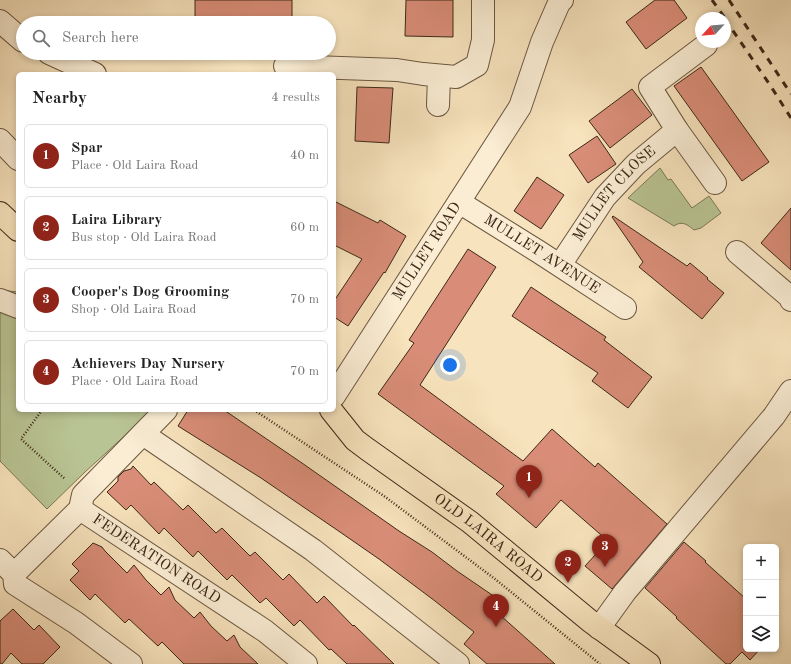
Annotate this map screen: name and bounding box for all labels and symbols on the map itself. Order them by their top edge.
north arrow [695,12,731,48]
street label: MULLET CLOSE [570,143,659,244]
street label: MULLET ROAD [390,200,464,303]
street label: MULLET AVENUE [481,212,602,297]
your location [440,355,460,375]
pin: 1 [516,465,542,498]
street label: OLD LAIRA ROAD [431,491,545,586]
street label: FEDERATION ROAD [90,512,223,607]
pin: 3 [592,534,618,567]
pin: 2 [555,550,581,583]
pin: 4 [483,594,509,627]

